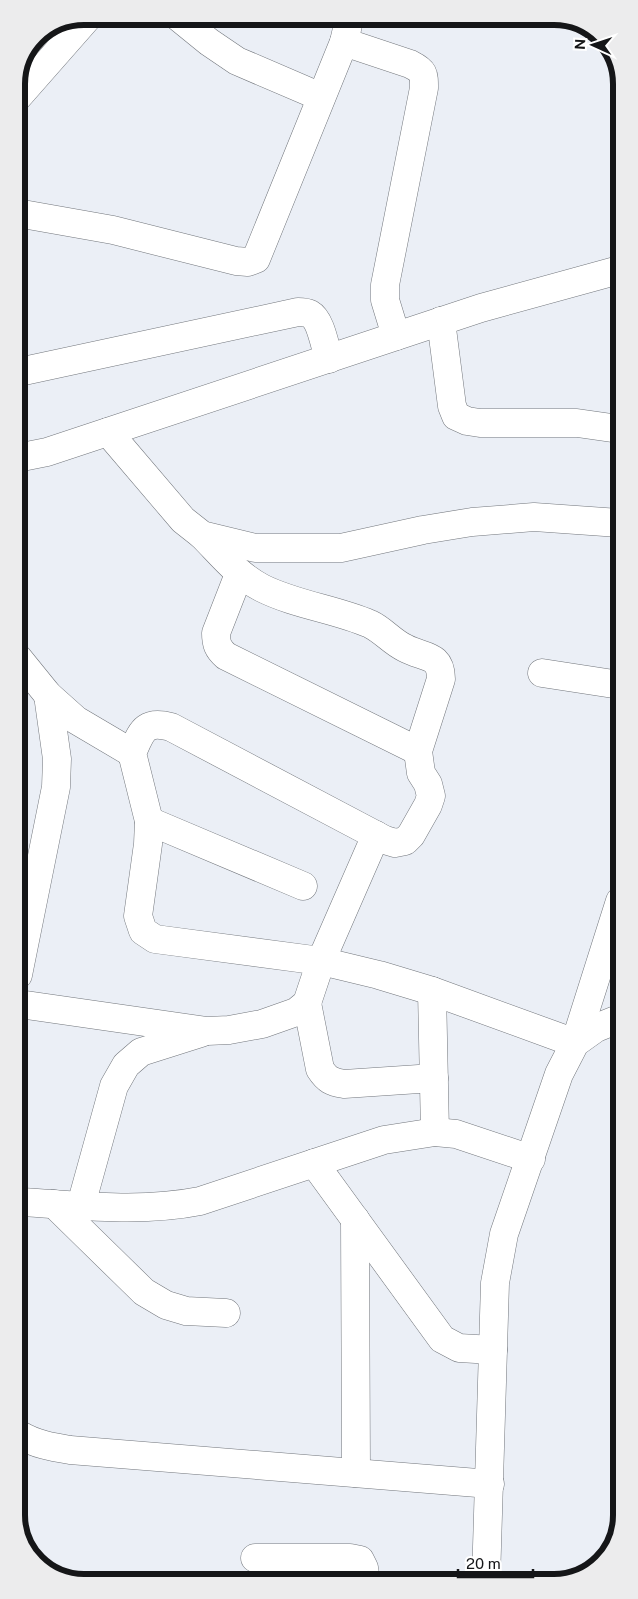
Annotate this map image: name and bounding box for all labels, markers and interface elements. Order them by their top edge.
north arrow [568,20,618,70]
text: N [572,38,588,50]
scale bar [458,1546,533,1578]
text: 20 m [466,1555,501,1572]

